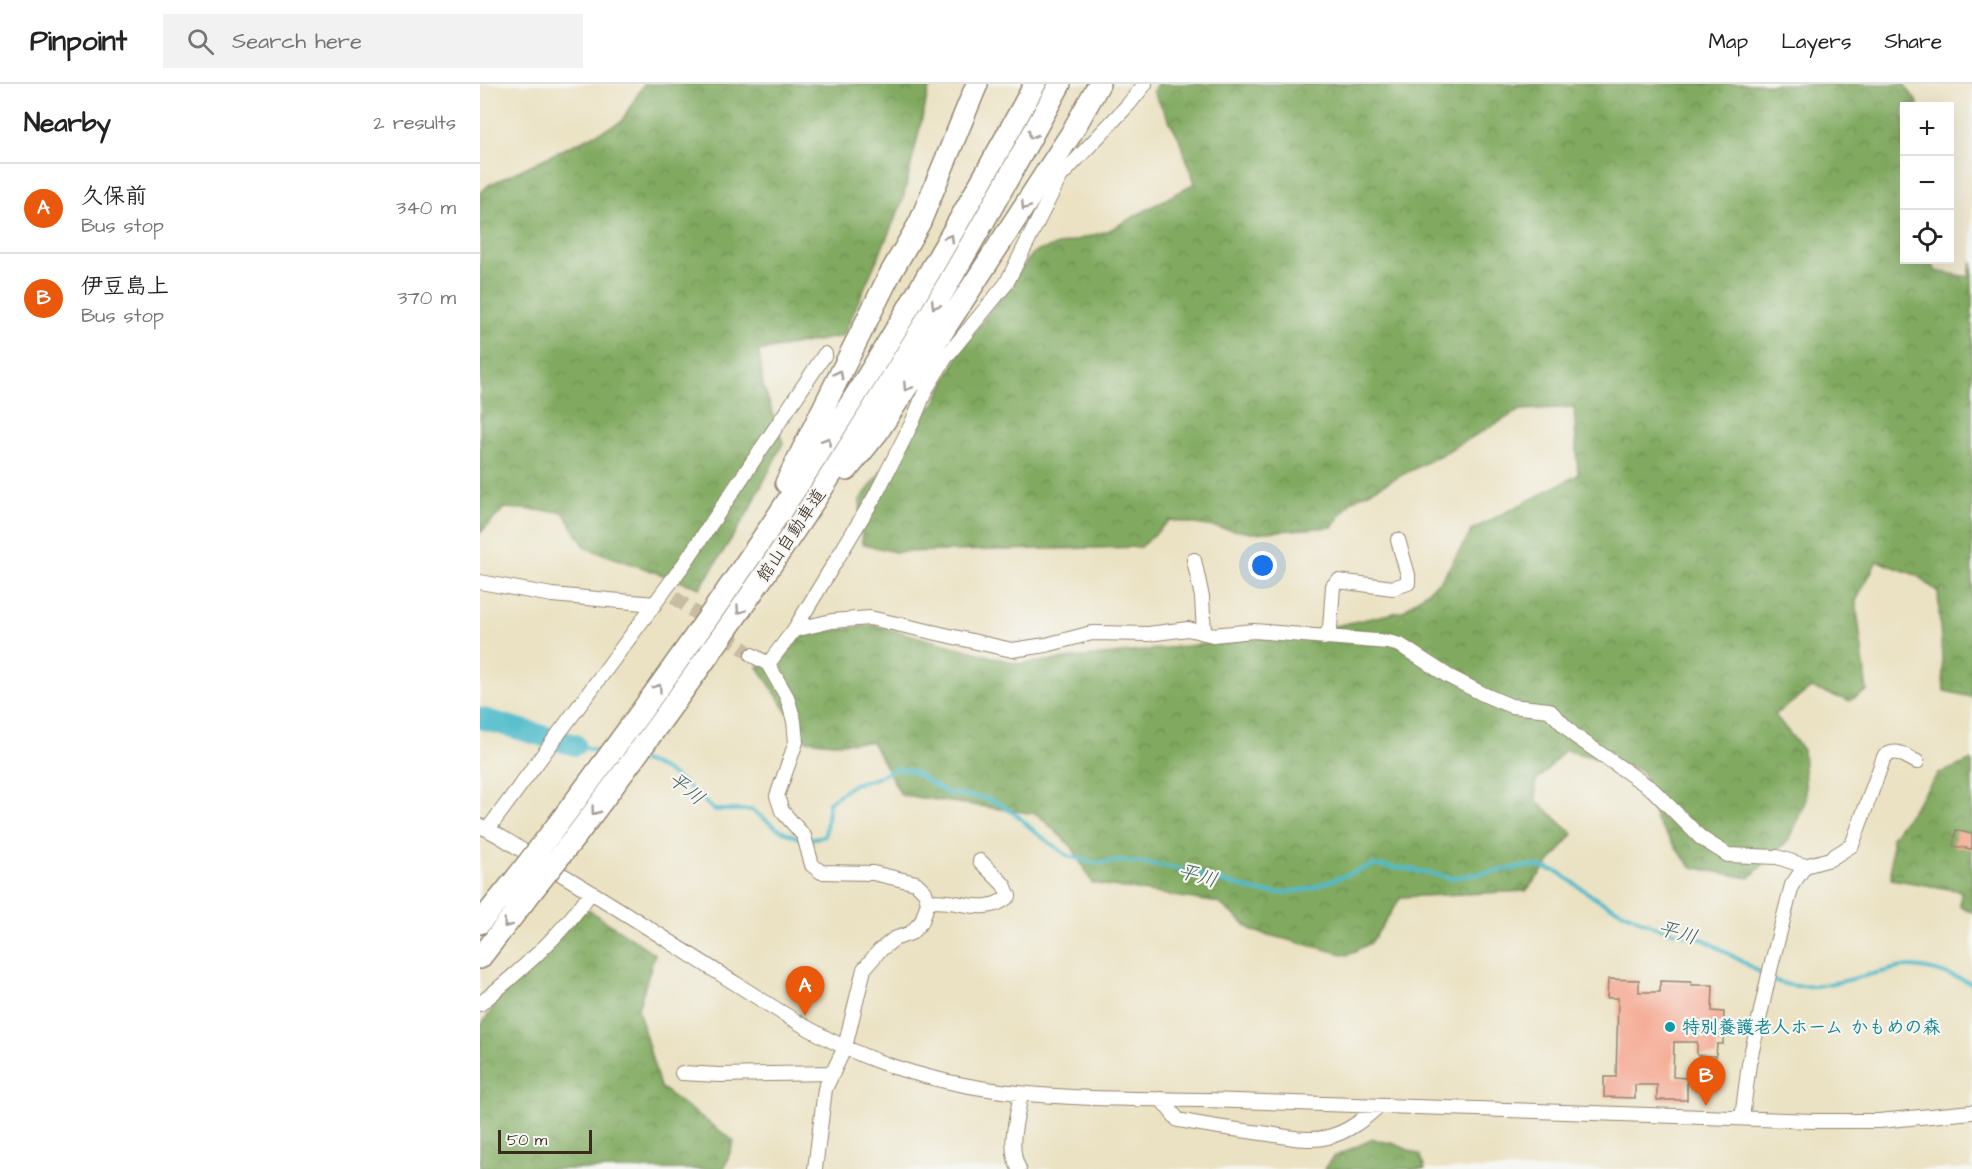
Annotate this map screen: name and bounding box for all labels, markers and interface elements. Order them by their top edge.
search box [163,14,583,68]
text: Pinpoint [30,22,127,61]
icon: search [184,25,217,58]
text: Search here [232,26,362,57]
text: Map [1708,27,1748,56]
text: Layers [1781,27,1851,56]
text: Share [1884,27,1942,56]
map controls [1900,102,1954,264]
button: + [1900,102,1954,156]
text: Nearby [24,105,111,141]
text: 2 results [373,109,456,137]
one-way arrow [1028,129,1039,140]
button: − [1900,156,1954,210]
text: 久保前 [81,181,147,212]
text: A [37,194,50,222]
text: 340 m [396,194,456,222]
one-way arrow [1021,199,1032,210]
button: locate [1900,210,1954,264]
text: Bus stop [81,212,164,240]
one-way arrow [942,234,954,244]
text: 伊豆島上 [81,271,169,302]
text: B [36,284,51,312]
text: 370 m [397,284,456,312]
one-way arrow [931,298,943,309]
text: Bus stop [81,302,164,330]
one-way arrow [832,369,844,380]
one-way arrow [903,380,914,391]
one-way arrow [819,436,830,447]
street label: 館山自動車道 [751,484,832,587]
your location [1248,551,1277,580]
one-way arrow [736,604,747,615]
one-way arrow [650,684,661,695]
water label: 平川 [662,765,711,812]
one-way arrow [591,804,602,815]
water label: 平川 [1175,857,1221,895]
water label: 平川 [1655,914,1701,952]
one-way arrow [503,917,514,928]
pin: A [786,966,824,1016]
place label: 特別養護老人ホーム かもめの森 [1682,1015,1941,1040]
marker: 特別養護老人ホーム かもめの森 [1663,1020,1677,1034]
pin: B [1686,1056,1726,1106]
scale bar [498,1127,592,1154]
text: 50 m [507,1129,547,1151]

